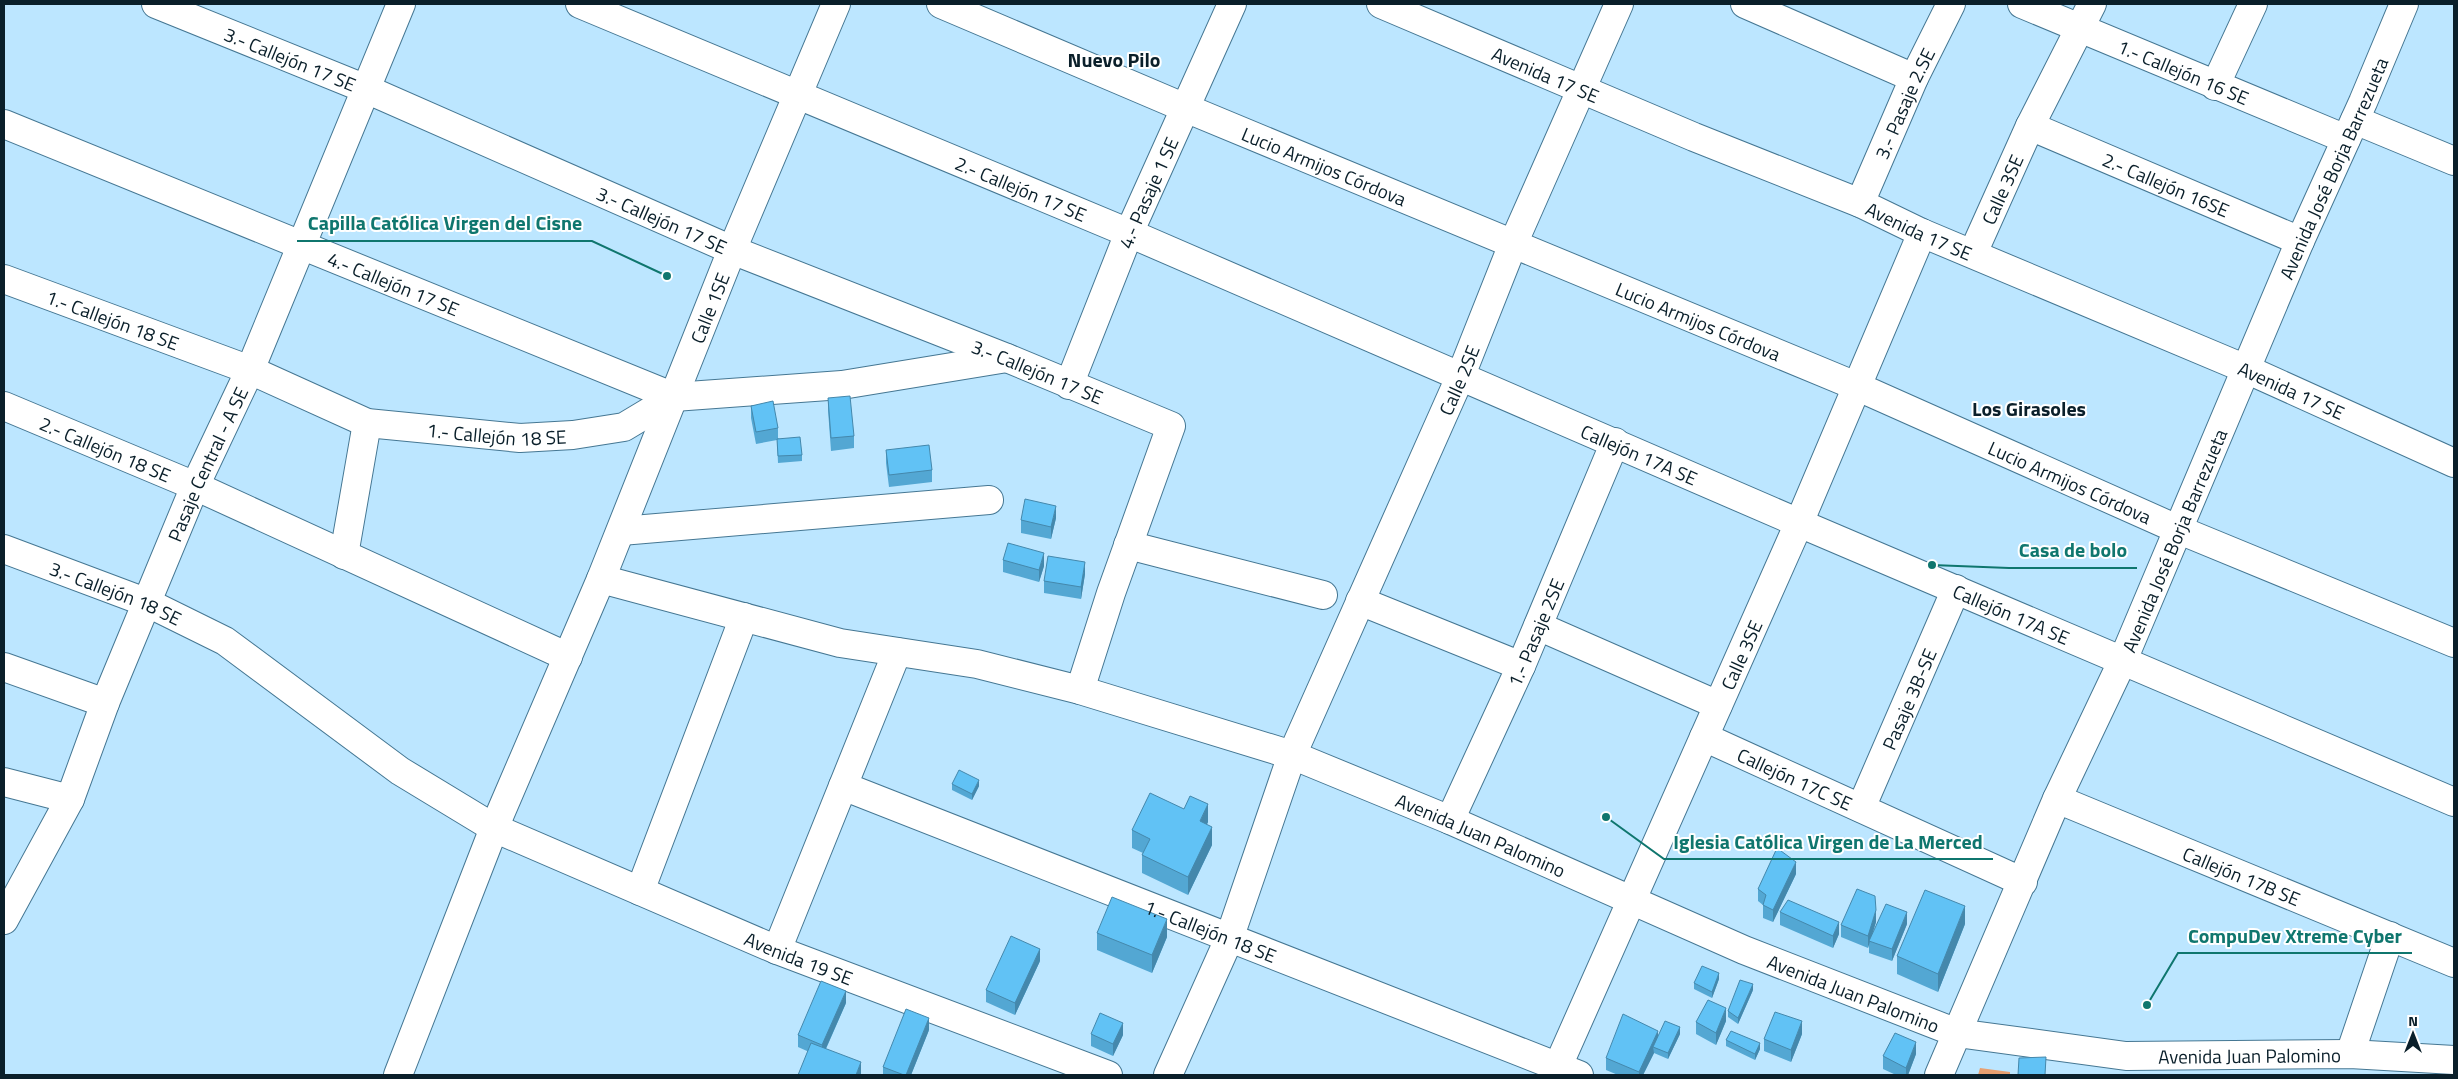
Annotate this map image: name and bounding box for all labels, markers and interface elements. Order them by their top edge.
street label: 3.- Callejón 17 SE [220,19,361,98]
street label: 1.- Callejón 16 SE [2113,31,2254,112]
street label: Avenida 17 SE [1488,38,1604,110]
street label: 3.- Pasaje 2.SE [1866,42,1941,163]
district label: Nuevo Pilo [1068,44,1160,75]
street label: Avenida José Borja Barrezueta [2271,52,2395,284]
street label: Lucio Armijos Córdova [1237,118,1412,213]
street label: 4.- Pasaje 1 SE [1110,132,1185,252]
street label: 2.- Callejón 16SE [2098,144,2234,224]
street label: 2.- Callejón 17 SE [951,148,1091,228]
street label: Calle 3SE [1973,149,2030,229]
street label: 3.- Callejón 17 SE [592,178,732,261]
street label: Avenida 17 SE [1861,194,1977,267]
callout: Capilla Católica Virgen del Cisne [297,206,592,241]
text: Capilla Católica Virgen del Cisne [308,207,582,238]
street label: 4.- Callejón 17 SE [324,243,464,323]
street label: Calle 1SE [682,268,736,347]
street label: Lucio Armijos Córdova [1612,274,1786,368]
street label: 1.- Callejón 18 SE [42,281,183,357]
street label: 3.- Callejón 17 SE [968,331,1108,411]
street label: Calle 2SE [1431,340,1486,420]
street label: Avenida 17 SE [2234,353,2349,426]
street label: Pasaje Central - A SE [159,382,255,546]
district label: Los Girasoles [1972,393,2086,424]
street label: 2.- Callejón 18 SE [35,408,176,489]
street label: 1.- Callejón 18 SE [426,414,567,452]
street label: Callejón 17A SE [1577,416,1702,492]
street label: Avenida José Borja Barrezueta [2113,423,2234,657]
street label: Lucio Armijos Córdova [1984,432,2157,531]
callout: Casa de bolo [2009,533,2137,568]
text: Casa de bolo [2019,534,2127,565]
street label: 3.- Callejón 18 SE [46,553,187,632]
street label: 1.- Pasaje 2SE [1499,574,1571,691]
street label: Callejón 17A SE [1949,576,2075,651]
street label: Calle 3SE [1712,615,1769,694]
street label: Pasaje 3B-SE [1874,643,1943,754]
street label: Callejón 17C SE [1733,740,1857,817]
street label: Avenida Juan Palomino [1392,785,1571,884]
callout: Iglesia Católica Virgen de La Merced [1664,824,1993,859]
text: Iglesia Católica Virgen de La Merced [1673,826,1983,857]
street label: Callejón 17B SE [2179,838,2305,913]
street label: 1.- Callejón 18 SE [1140,891,1281,969]
callout: CompuDev Xtreme Cyber [2178,918,2412,953]
text: CompuDev Xtreme Cyber [2188,920,2403,951]
street label: Avenida 19 SE [740,923,857,992]
street label: Avenida Juan Palomino [1763,946,1944,1039]
north arrow [2388,1009,2438,1059]
text: N [2408,1010,2418,1031]
street label: Avenida Juan Palomino [2158,1040,2341,1070]

